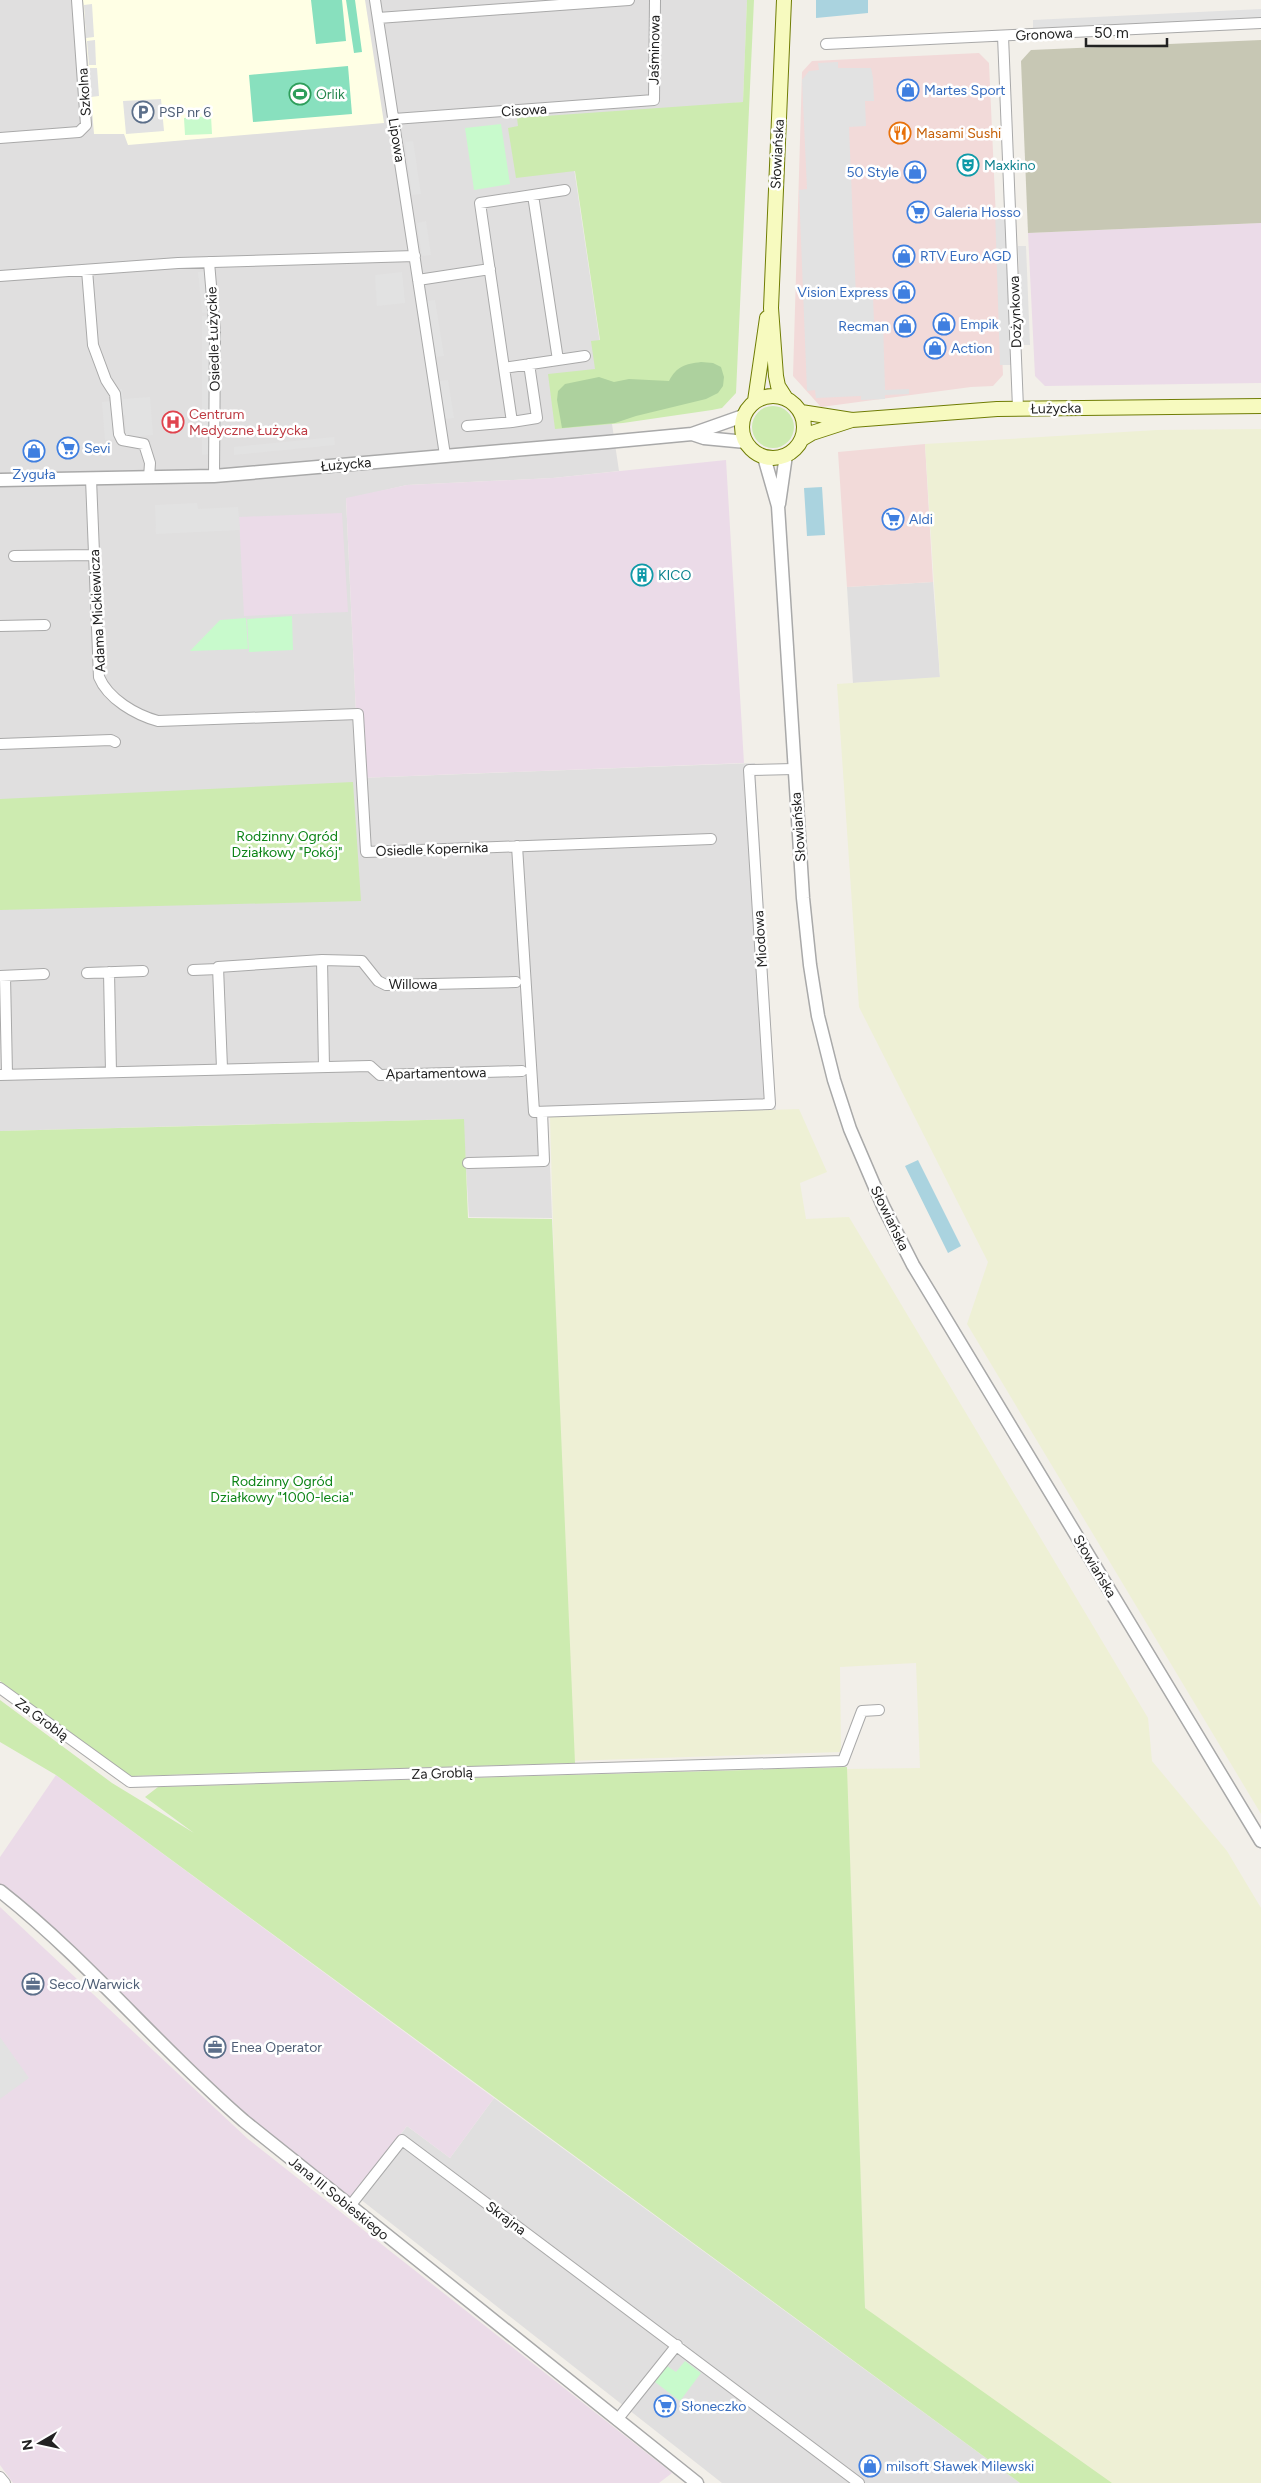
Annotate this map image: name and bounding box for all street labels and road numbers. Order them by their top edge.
street label: Jaśminowa [645,15,664,85]
street label: Gronowa [1015,25,1073,44]
street label: Szkolna [74,67,95,117]
street label: Cisowa [501,100,547,121]
street label: Lipowa [385,117,408,163]
street label: Słowiańska [767,119,788,189]
street label: Dożynkowa [1006,276,1025,348]
street label: Osiedle Łużyckie [203,286,224,392]
street label: Łużycka [1031,400,1081,417]
street label: Łużycka [320,454,372,475]
street label: Adama Mickiewicza [86,549,109,673]
street label: Słowiańska [788,791,809,862]
street label: Osiedle Kopernika [375,839,489,860]
street label: Miodowa [750,910,771,968]
street label: Willowa [389,976,437,993]
street label: Apartamentowa [386,1064,486,1083]
street label: Słowiańska [867,1183,913,1253]
street label: Słowiańska [1069,1532,1120,1601]
street label: Za Groblą [12,1694,72,1744]
street label: Za Groblą [411,1764,473,1783]
street label: Jana III Sobieskiego [285,2153,392,2244]
street label: Skrajna [482,2198,529,2239]

